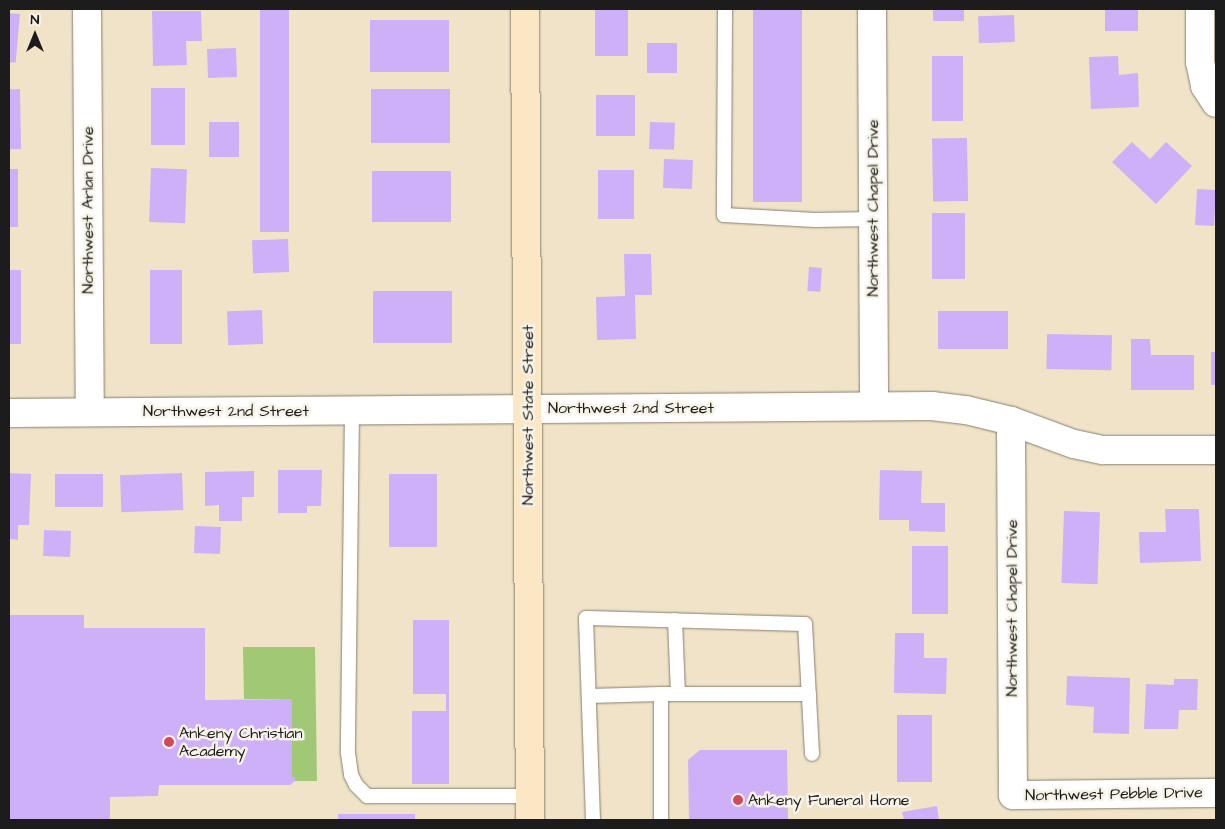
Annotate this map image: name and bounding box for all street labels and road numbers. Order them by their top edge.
street label: Northwest Chapel Drive [863,119,883,297]
street label: Northwest Arlan Drive [78,126,98,294]
street label: Northwest State Street [518,325,538,505]
street label: Northwest 2nd Street [548,398,714,418]
street label: Northwest 2nd Street [143,401,309,421]
street label: Northwest Chapel Drive [1002,519,1022,697]
street label: Northwest Pebble Drive [1025,783,1203,805]

